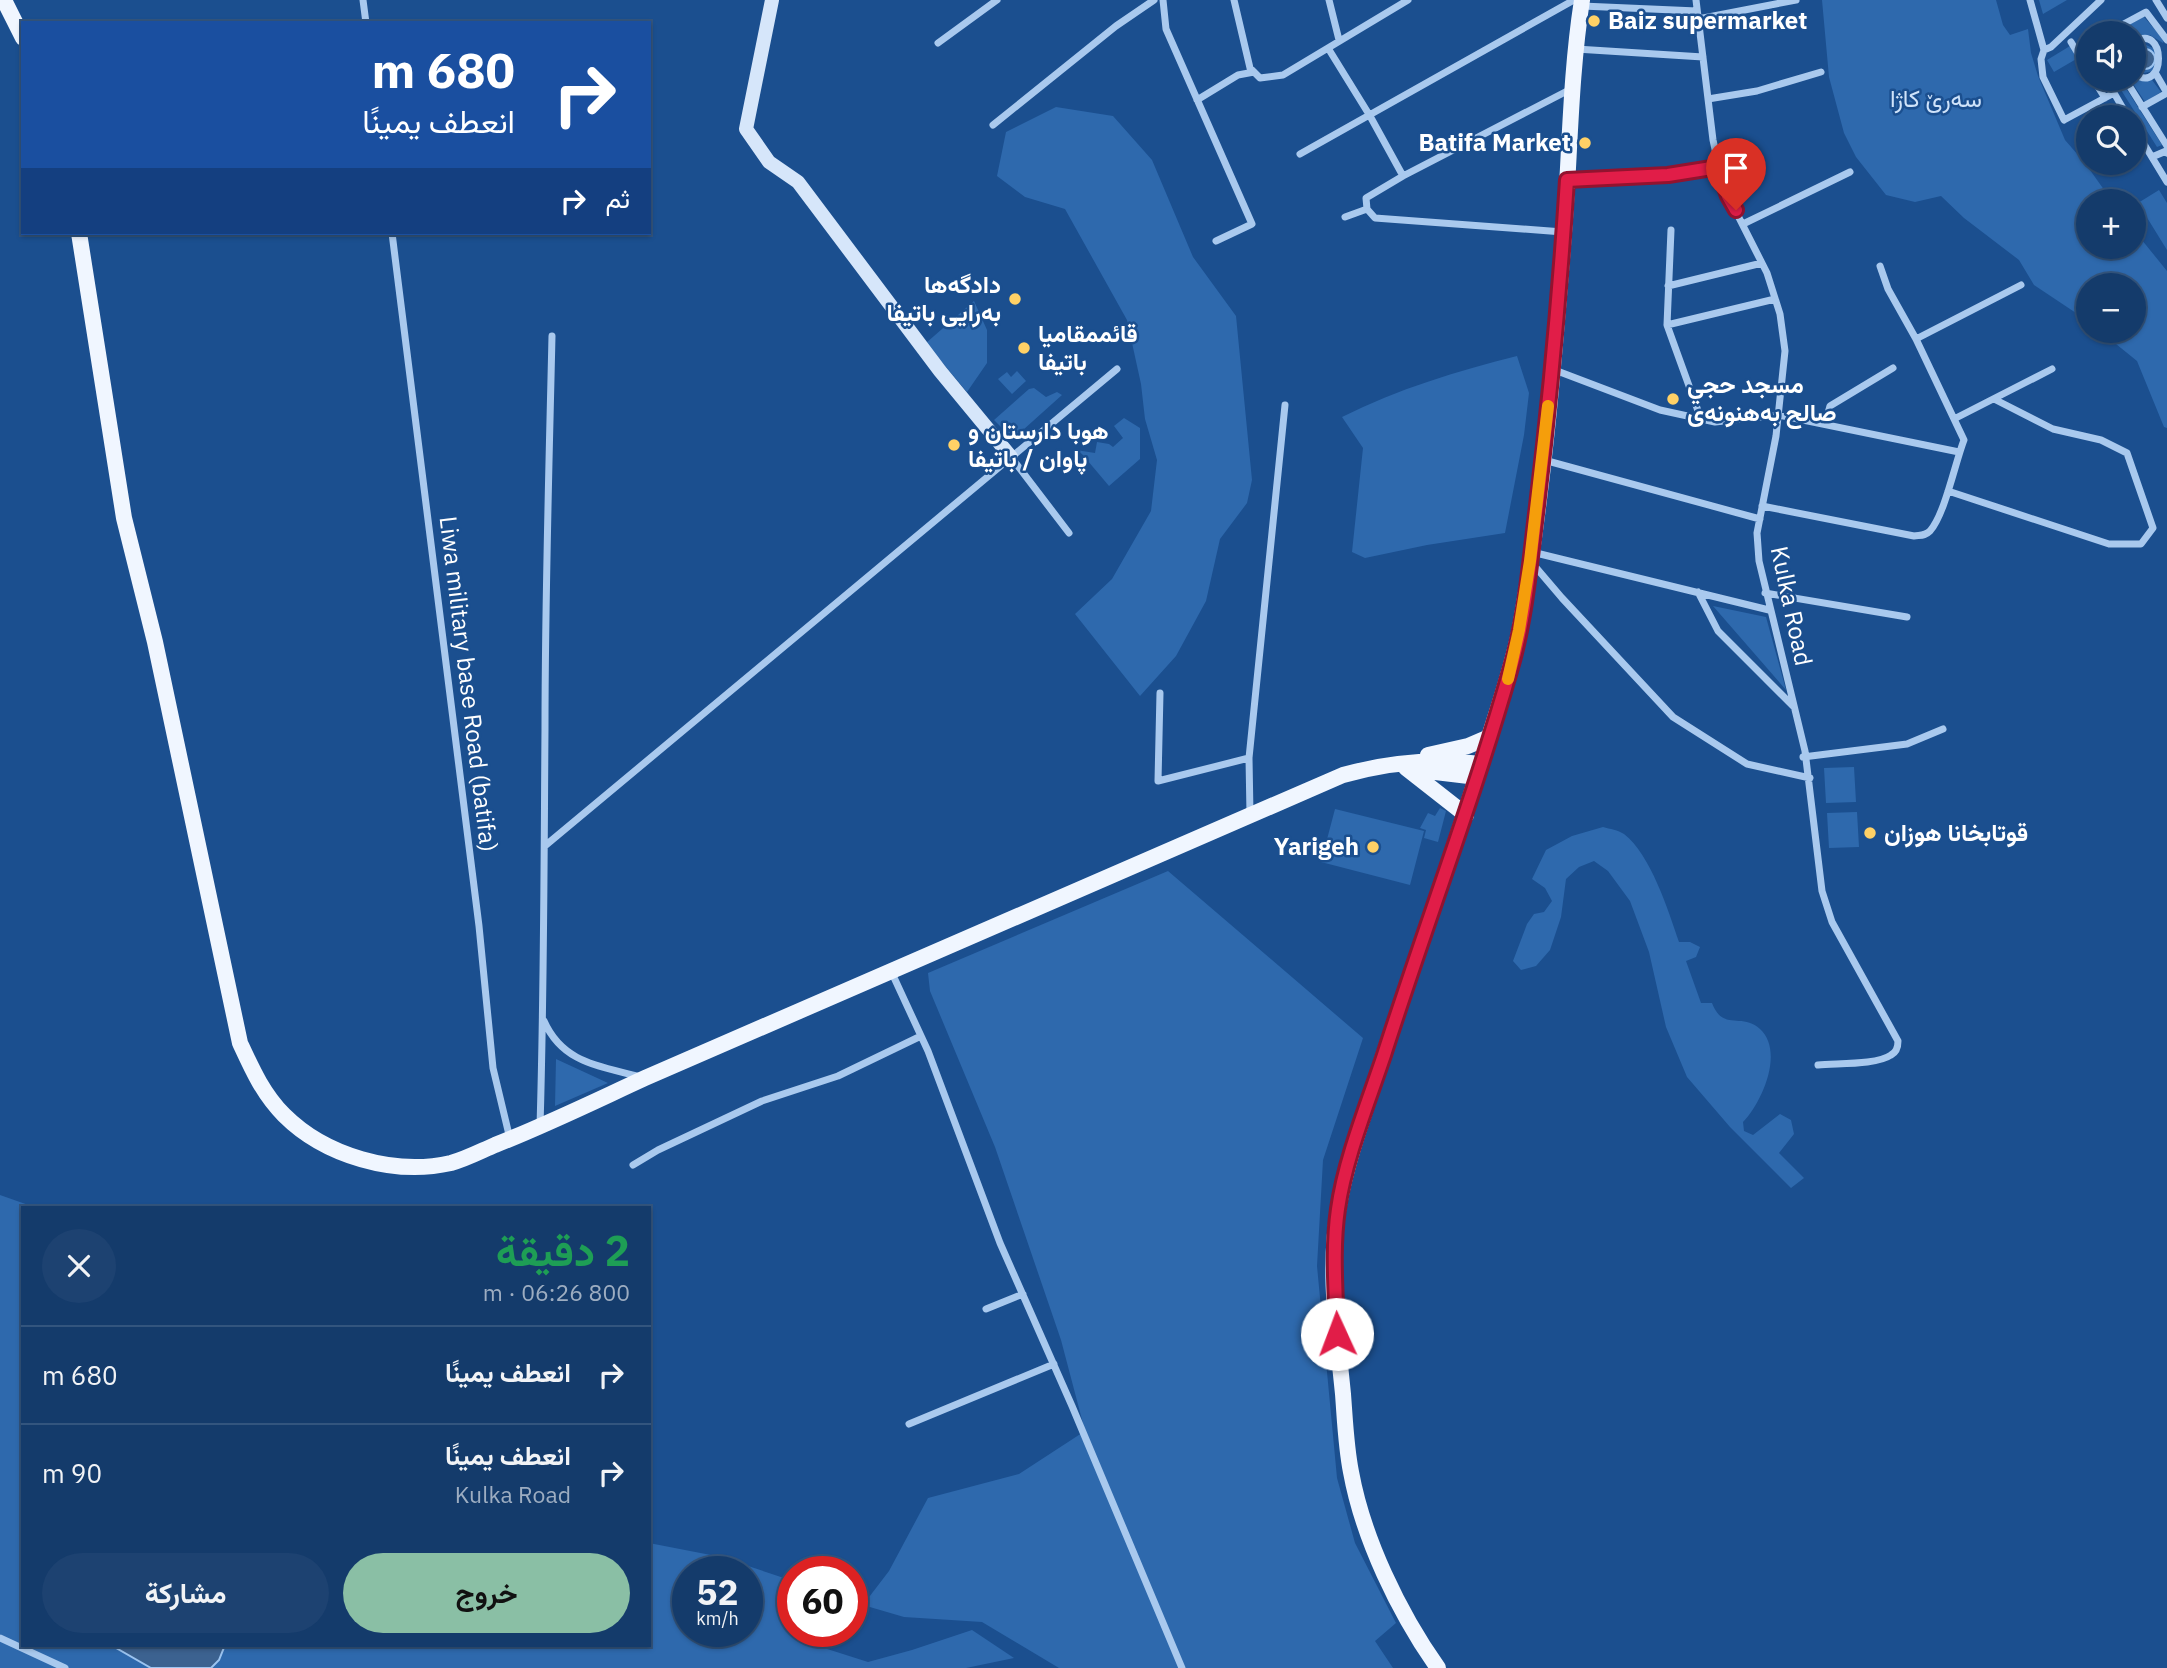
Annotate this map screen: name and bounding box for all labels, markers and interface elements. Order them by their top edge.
place label: Baiz supermarket [1608,4,1808,36]
marker: Baiz supermarket [1586,13,1602,29]
map controls [2076,21,2146,343]
button: sound [2076,21,2146,91]
text: 680 m [371,38,515,101]
icon: right [539,49,630,140]
park label: سەرێ کاژا [1890,82,1982,114]
text: انعطف يمينًا [362,100,515,142]
button: search [2076,105,2146,175]
place label: Batifa Market [1419,126,1571,158]
marker: Batifa Market [1577,135,1593,151]
pin [1706,138,1766,210]
icon: arrive [1717,149,1755,187]
text: ثم [606,181,630,215]
icon: right [554,182,592,220]
button: + [2076,189,2146,259]
place label: دادگه‌ها به‌رايى باتيفا [886,268,1001,328]
button: − [2076,273,2146,343]
marker: دادگه‌ها به‌رايى باتيفا [1007,291,1023,307]
place label: قائممقاميا باتيفا [1038,317,1138,377]
marker: قائممقاميا باتيفا [1016,340,1032,356]
place label: مسجد حجي صالح بەھنونەی [1687,368,1837,430]
marker: مسجد حجي صالح بەھنونەی [1665,391,1681,407]
place label: هوبا دارستان و پاوان / باتيفا [968,414,1109,475]
marker: هوبا دارستان و پاوان / باتيفا [946,437,962,453]
street label: Liwa military base Road (batifa) [433,514,505,854]
street label: Kulka Road [1764,543,1820,668]
place label: قوتابخانا هوزان [1884,816,2028,848]
marker: قوتابخانا هوزان [1862,825,1878,841]
place label: Yarigeh [1274,830,1359,862]
marker: Yarigeh [1365,839,1381,855]
text: 2 دقيقة [496,1223,630,1278]
button: close [42,1229,116,1303]
text: 800 m · 06:26 [483,1277,630,1307]
position arrow [1300,1297,1374,1371]
text: انعطف يمينًا [445,1355,571,1389]
icon: right [592,1356,630,1394]
text: 680 m [42,1358,118,1392]
text: انعطف يمينًا [445,1438,571,1472]
icon: right [592,1454,630,1492]
text: 90 m [42,1456,102,1490]
text: Kulka Road [455,1479,571,1509]
button: مشاركة [42,1553,329,1633]
button: خروج [343,1553,630,1633]
speed limit sign: 60 [777,1556,868,1647]
text: 52 [696,1569,739,1615]
text: km/h [696,1607,739,1630]

